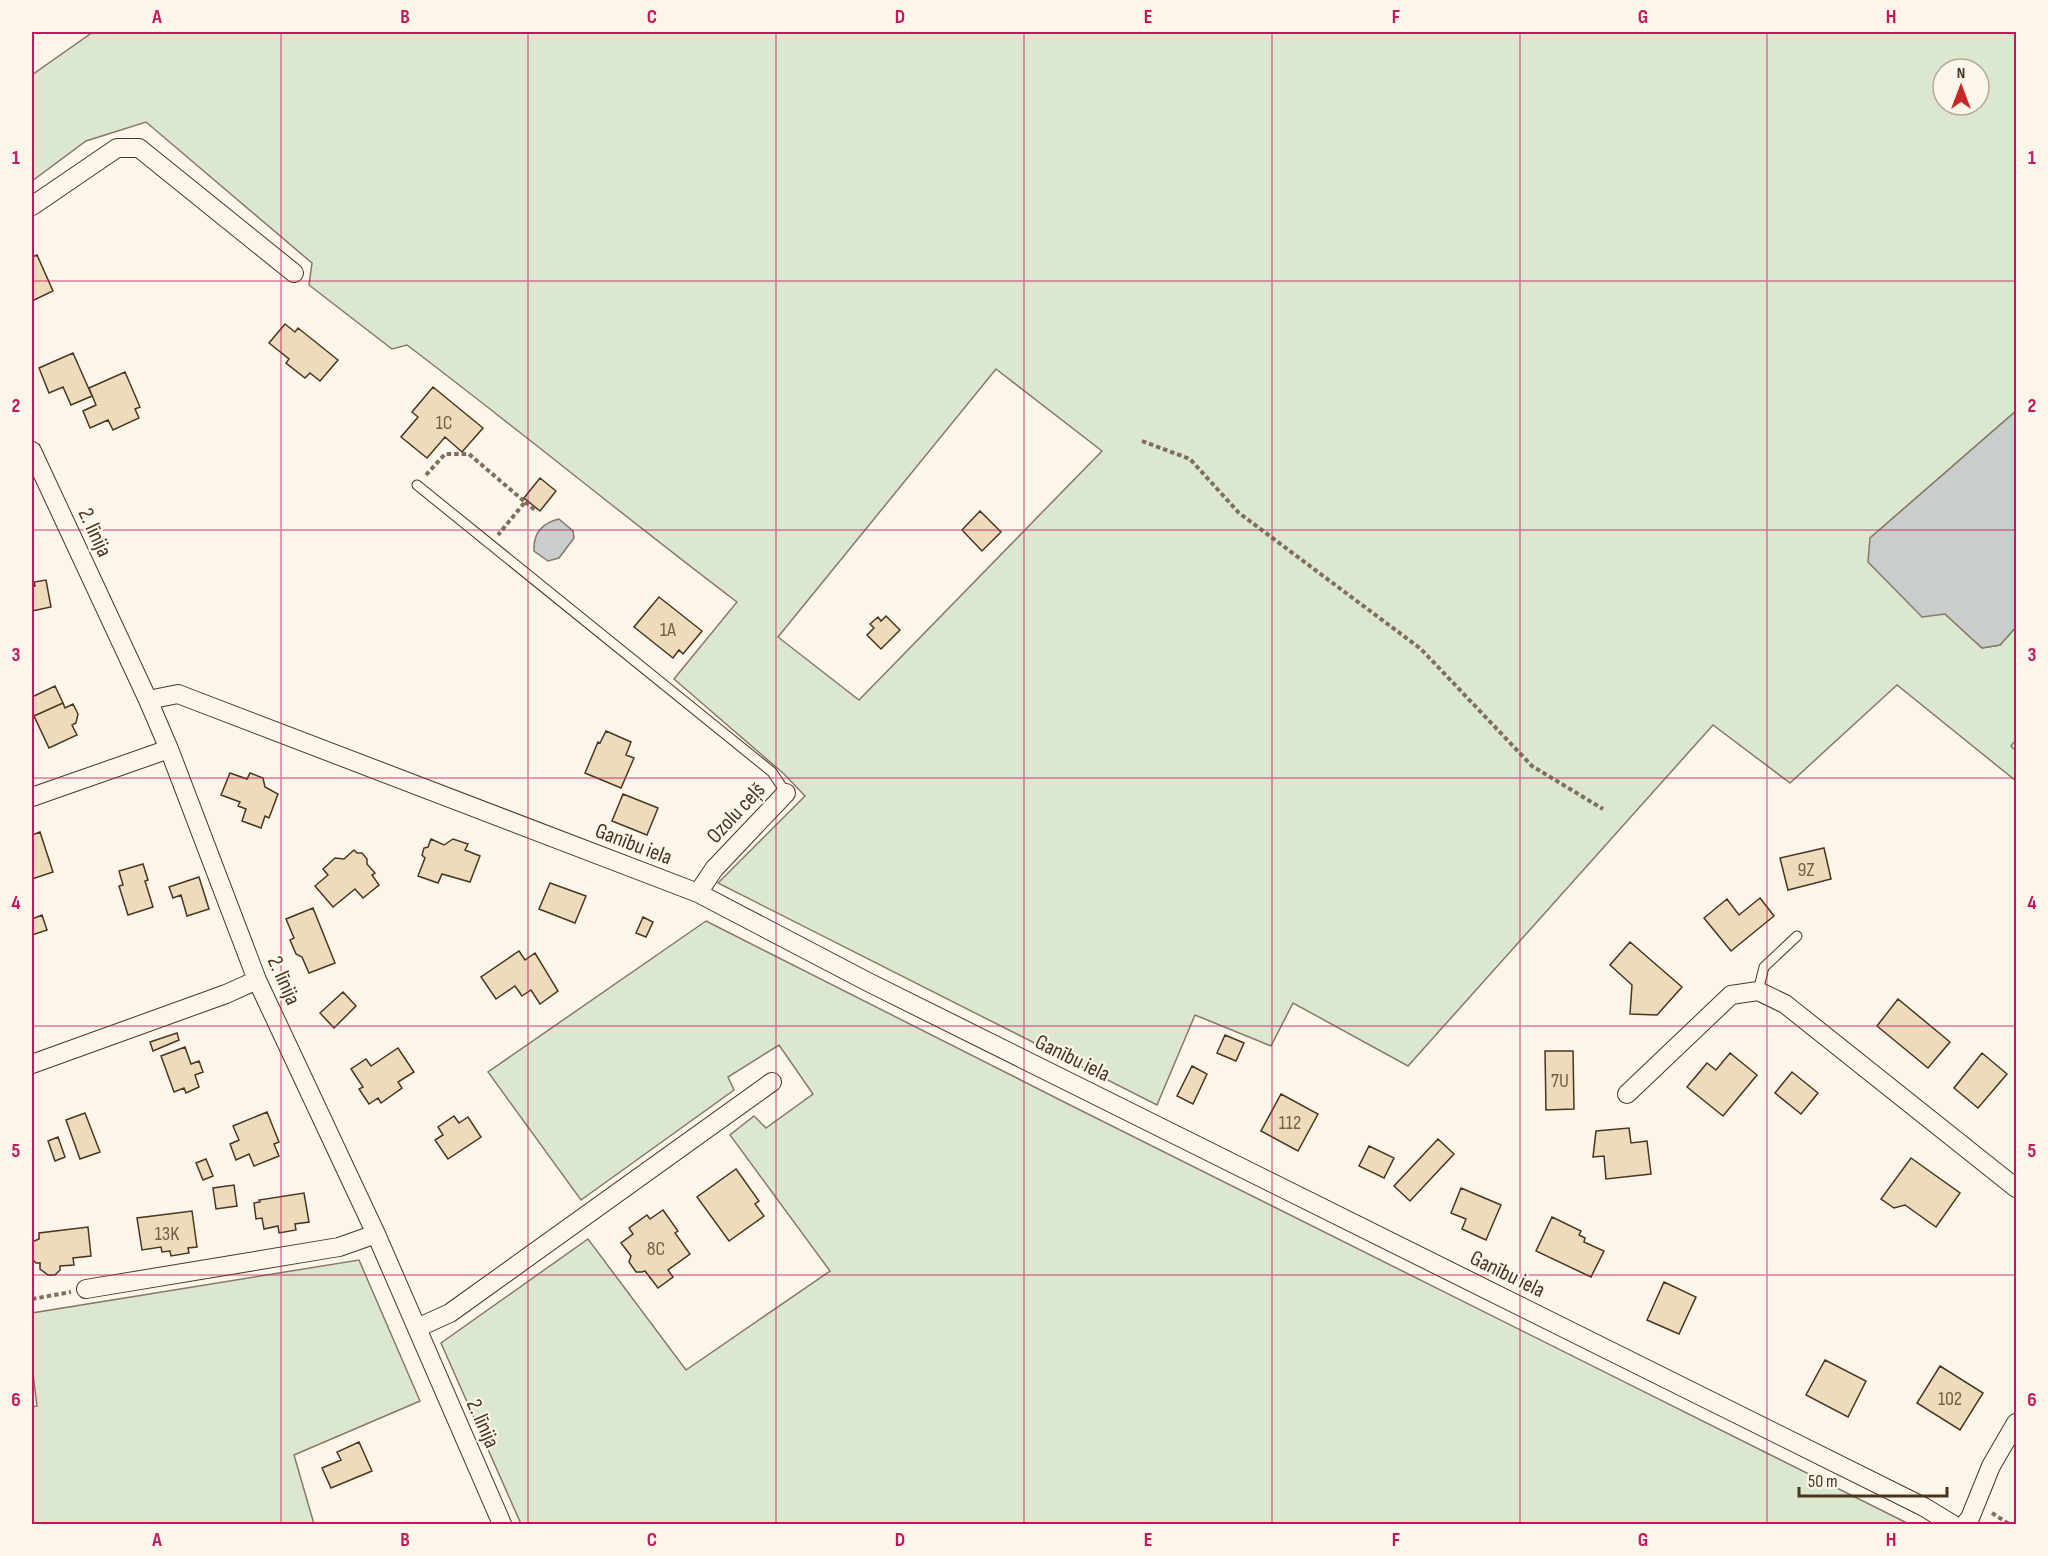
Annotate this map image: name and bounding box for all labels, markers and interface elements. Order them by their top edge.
text: A [151,5,162,29]
text: B [400,5,410,29]
text: C [647,5,657,29]
text: D [895,5,905,29]
text: E [1144,5,1152,29]
text: F [1392,5,1400,29]
text: G [1638,5,1648,29]
text: H [1886,5,1896,29]
north arrow [1931,57,1991,117]
text: N [1957,64,1965,83]
text: 1 [12,146,20,170]
text: 1 [2028,146,2036,170]
text: 2 [12,394,20,418]
text: 2 [2028,394,2036,418]
house number: 1C [436,411,452,435]
street label: 2. līnija [72,504,118,561]
house number: 1A [660,618,676,642]
text: 3 [12,643,21,667]
text: 3 [2028,643,2037,667]
street label: Ozolu ceļš [701,777,771,849]
street label: Ganību iela [591,817,676,871]
house number: 9Z [1797,858,1815,882]
text: 4 [11,891,21,915]
text: 4 [2027,891,2037,915]
street label: 2. līnija [261,952,306,1009]
street label: Ganību iela [1030,1029,1114,1088]
house number: 7U [1551,1069,1569,1093]
house number: 112 [1279,1111,1301,1135]
text: 5 [12,1139,21,1163]
text: 5 [2028,1139,2037,1163]
house number: 13K [155,1222,179,1246]
house number: 8C [647,1237,665,1261]
street label: Ganību iela [1465,1245,1549,1304]
house number: 102 [1938,1387,1962,1411]
text: 6 [11,1388,21,1412]
text: 6 [2027,1388,2037,1412]
street label: 2. līnija [460,1395,505,1452]
scale bar [1799,1460,1948,1498]
text: 50 m [1808,1471,1838,1492]
text: A [151,1528,162,1552]
text: B [400,1528,410,1552]
text: C [647,1528,657,1552]
text: D [895,1528,905,1552]
text: E [1144,1528,1152,1552]
text: F [1392,1528,1400,1552]
text: G [1638,1528,1648,1552]
text: H [1886,1528,1896,1552]

